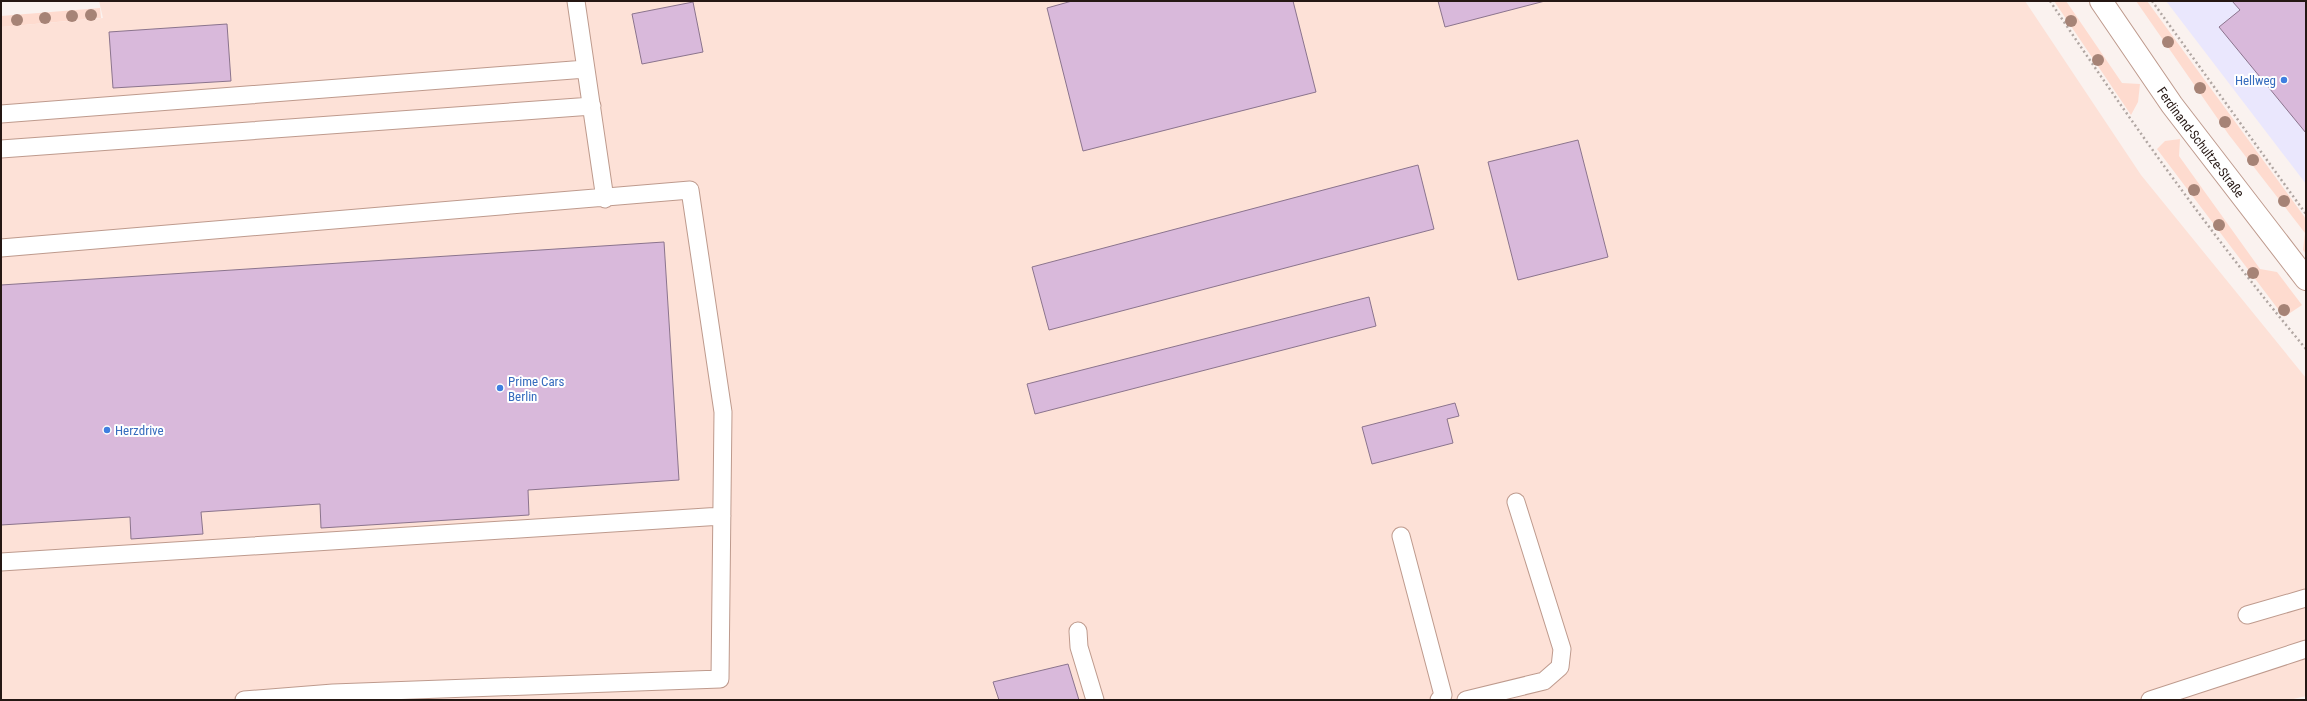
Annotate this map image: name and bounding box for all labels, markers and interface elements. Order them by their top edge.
place label: Hellweg [2235,73,2276,88]
marker: Hellweg [2279,75,2289,85]
street label: Ferdinand-Schultze-Straße [2154,84,2247,200]
place label: Prime Cars Berlin [508,374,565,404]
marker: Prime Cars Berlin [495,383,505,393]
place label: Herzdrive [115,423,164,438]
marker: Herzdrive [102,425,112,435]

